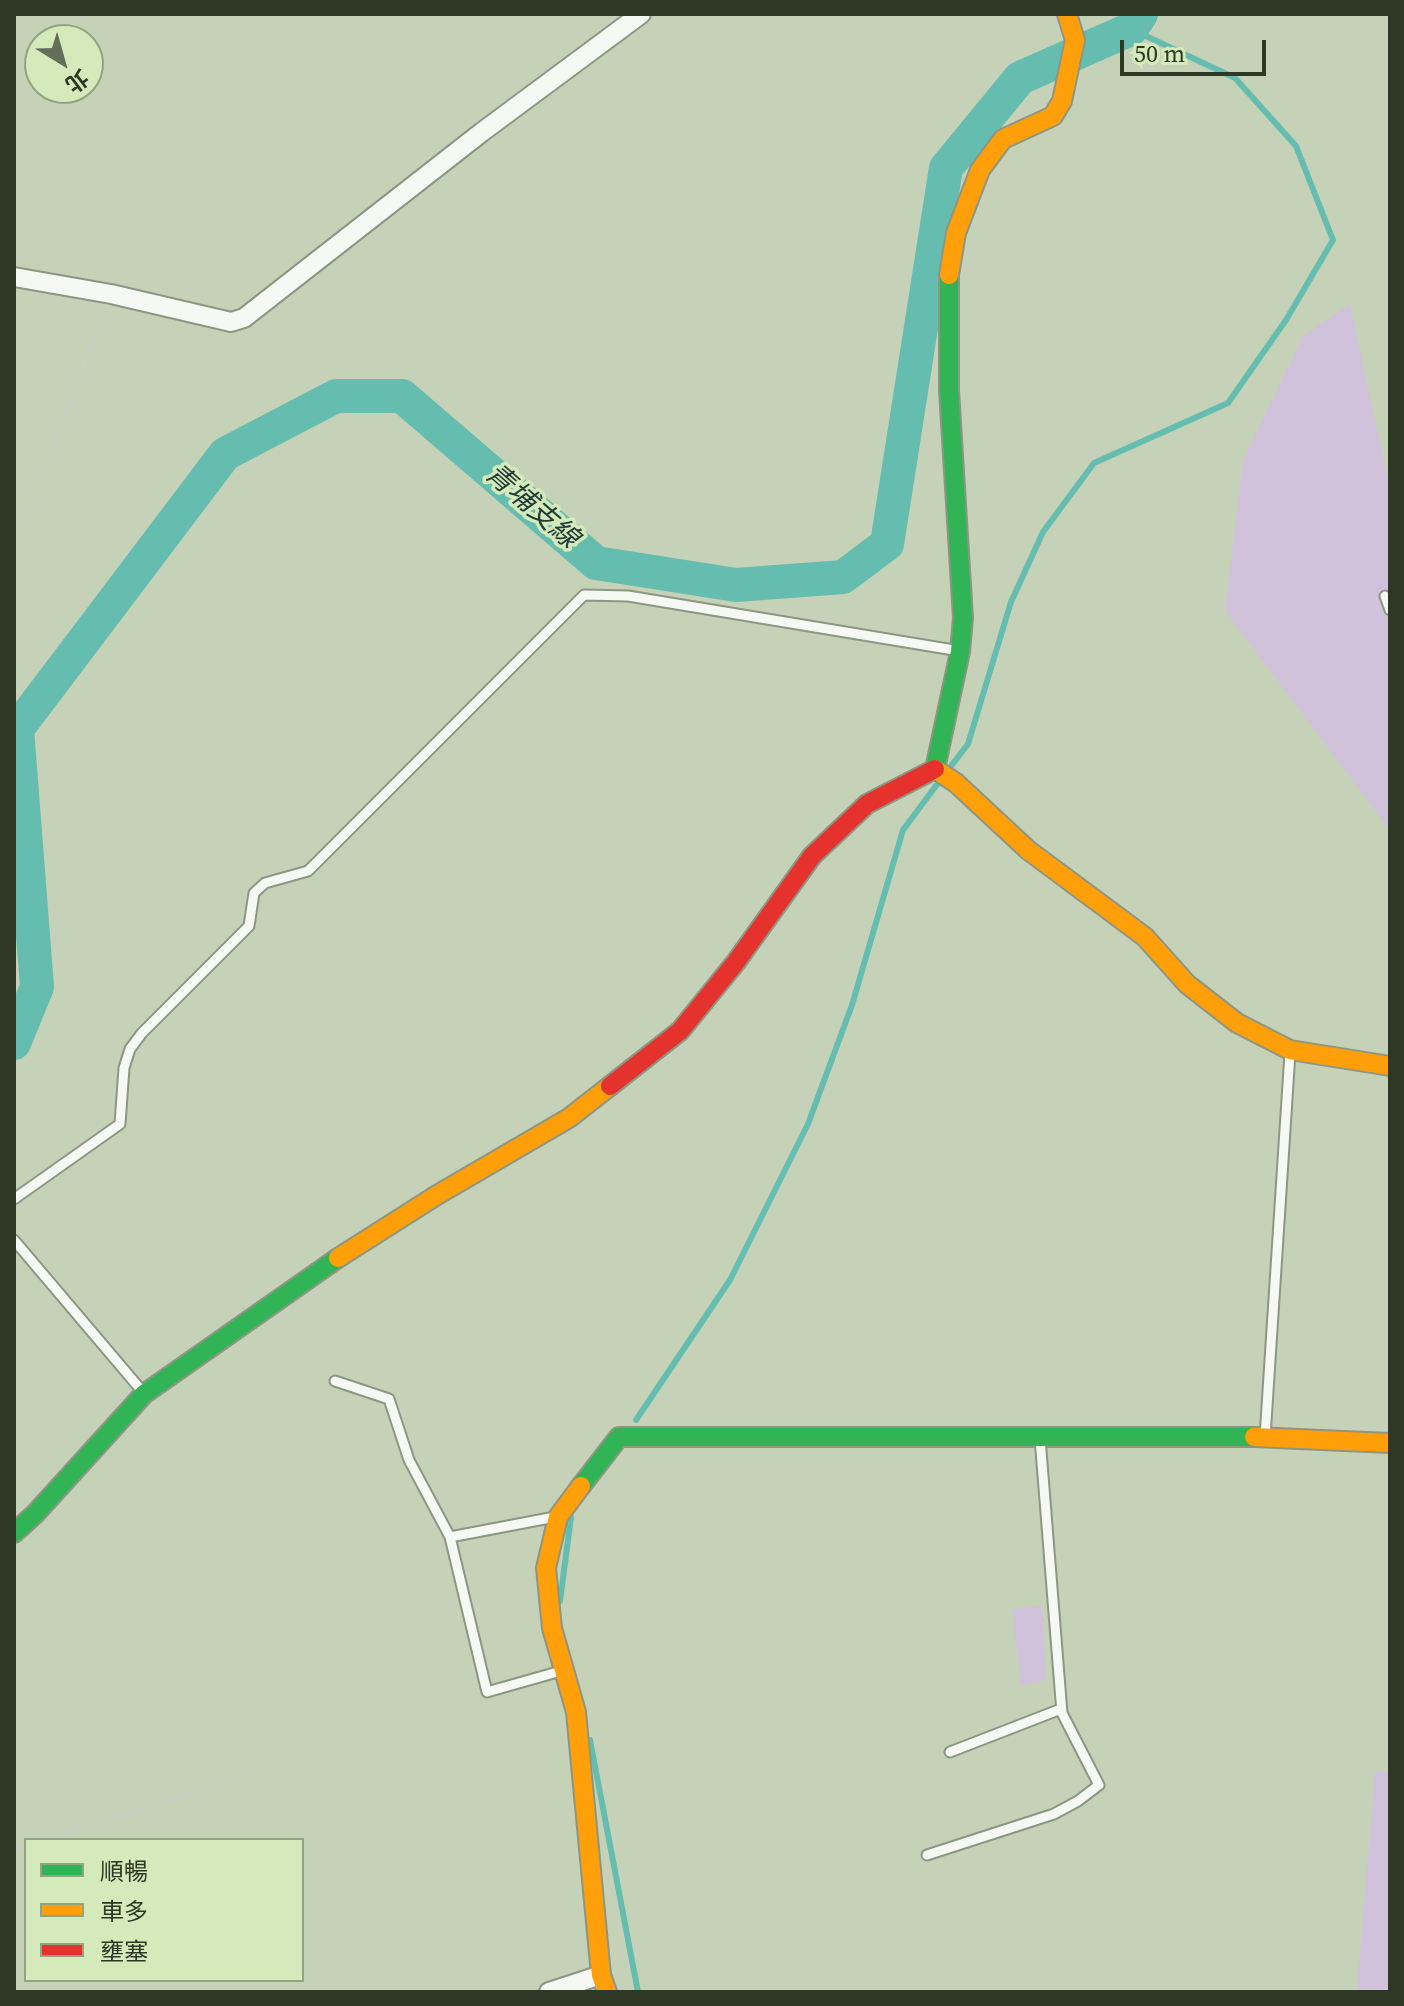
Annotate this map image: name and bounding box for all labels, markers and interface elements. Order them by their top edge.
north arrow [24,24,104,104]
scale bar [1124,24,1270,74]
text: 50 m [1134,37,1185,70]
text: 北 [59,63,95,100]
water label: 青埔支線 [478,458,584,556]
legend [24,1838,304,1982]
text: 順暢 [100,1855,148,1888]
text: 車多 [100,1895,148,1928]
text: 壅塞 [100,1935,148,1968]

